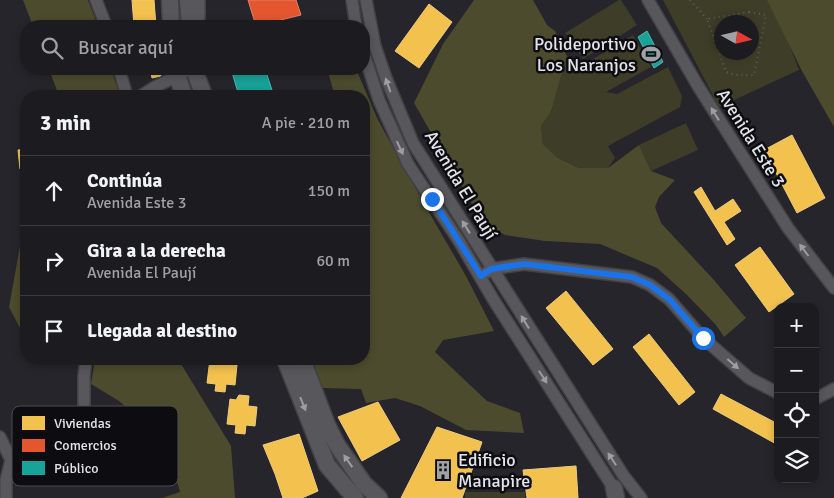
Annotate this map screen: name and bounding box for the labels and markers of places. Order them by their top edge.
place label: Polideportivo Los Naranjos [534,33,636,76]
sports icon: Polideportivo Los Naranjos [640,43,662,65]
place label: Edificio Manapire [458,449,530,492]
building icon: Edificio Manapire [432,459,454,481]

